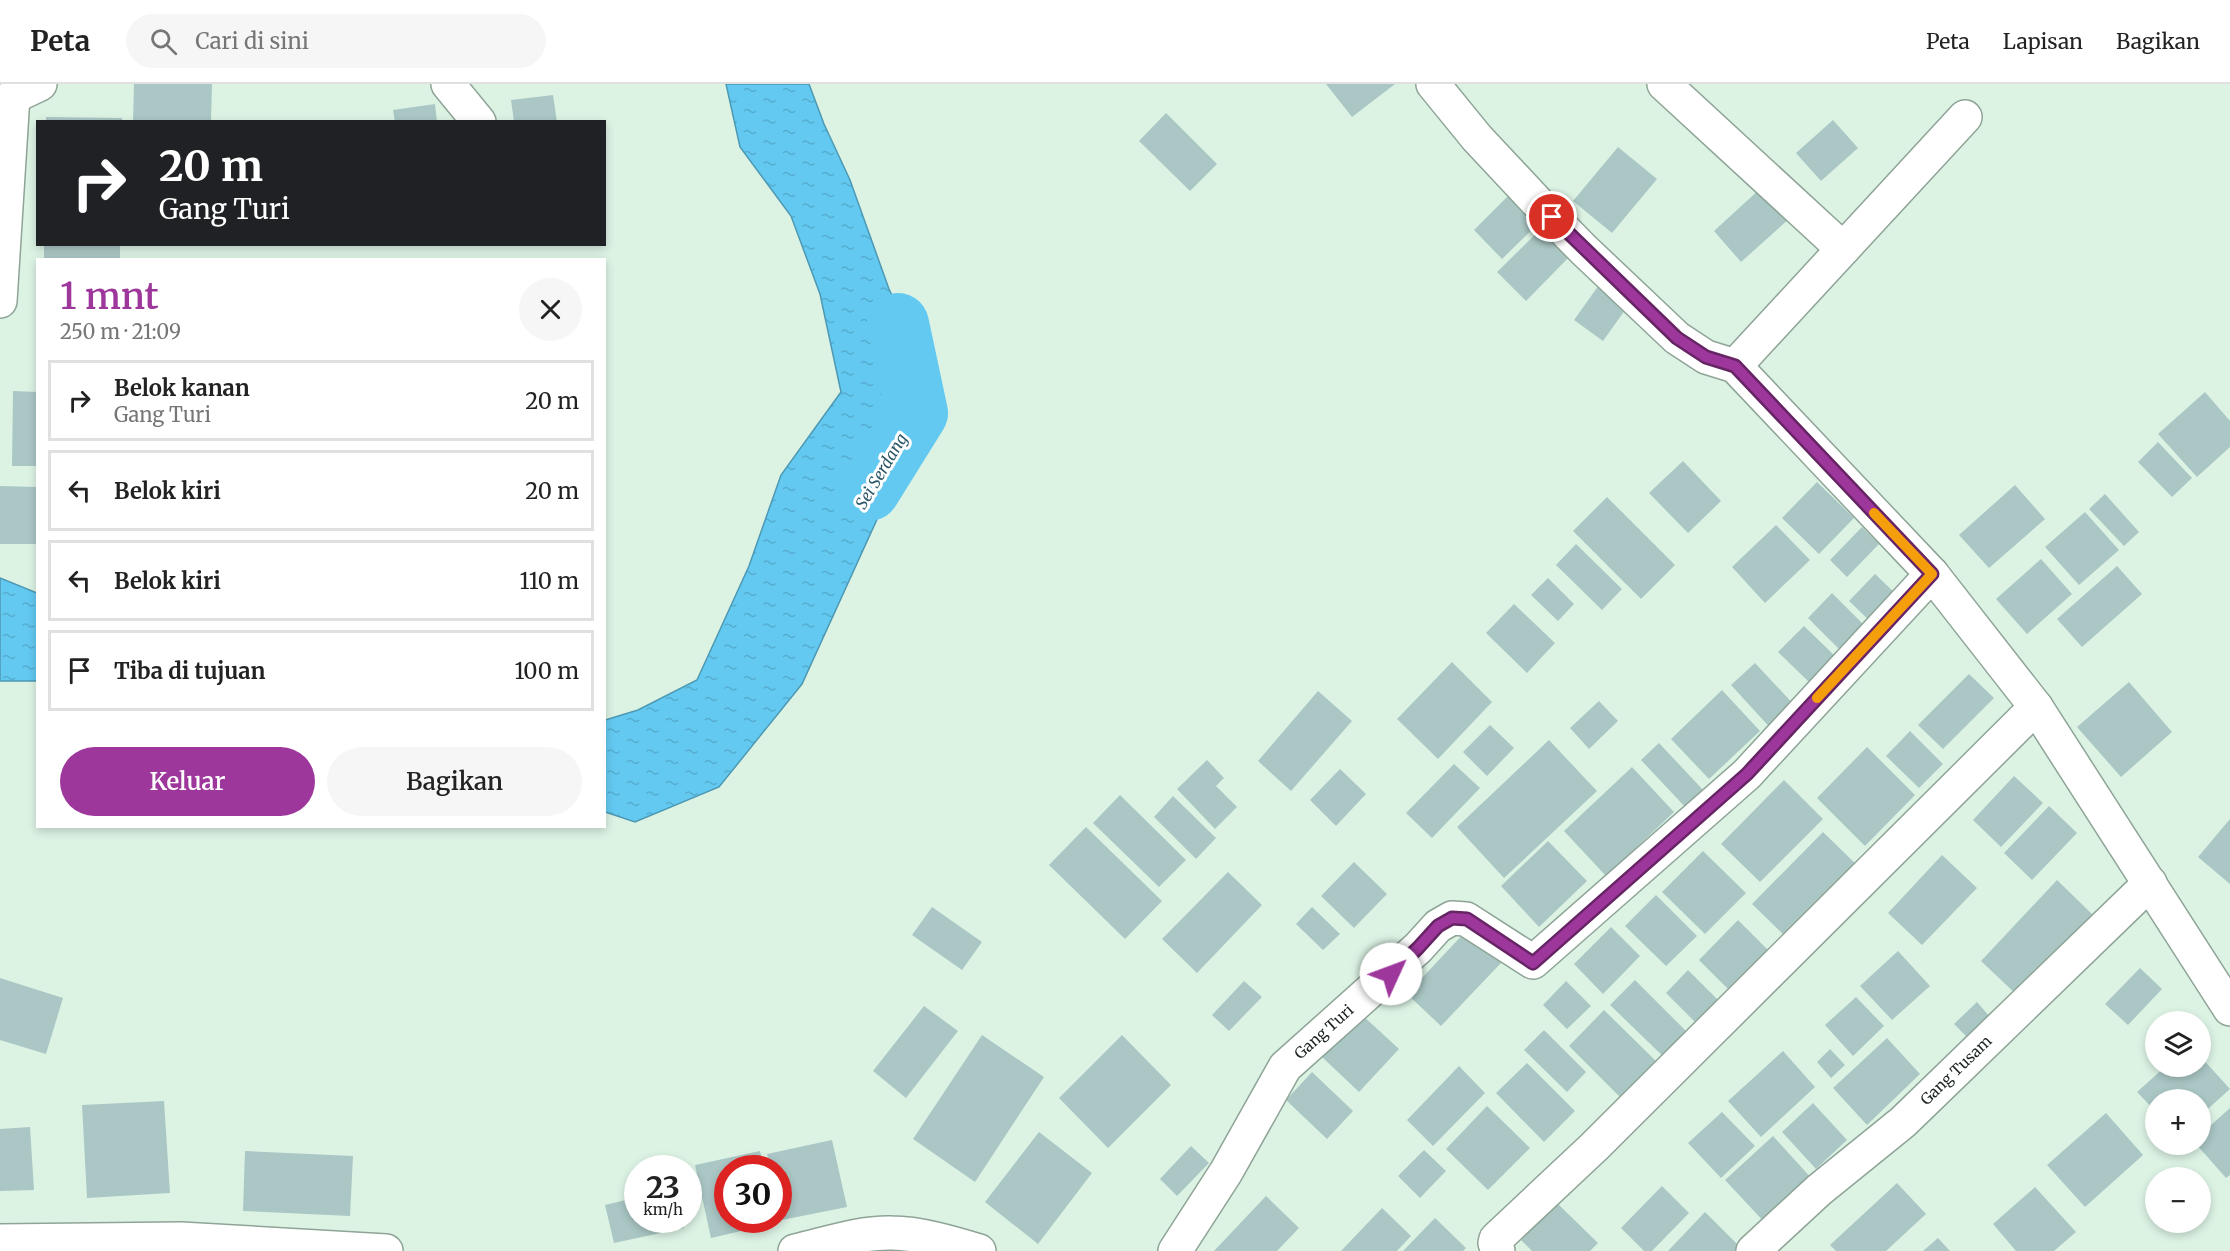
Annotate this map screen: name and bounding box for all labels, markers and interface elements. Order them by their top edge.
search box [126,14,546,68]
text: Peta [30,23,90,59]
icon: search [147,25,180,58]
text: Cari di sini [195,27,309,55]
text: Peta [1926,28,1970,55]
text: Lapisan [2003,28,2083,55]
text: Bagikan [2116,28,2200,55]
text: 20 m [159,140,263,192]
icon: right [60,144,138,222]
pin [1526,191,1577,242]
text: Gang Turi [159,192,290,226]
icon: arrive [1535,200,1568,233]
text: 1 mnt [60,274,159,319]
button: close [519,278,582,341]
text: 250 m · 21:09 [60,319,181,344]
text: Belok kanan [114,374,250,402]
icon: right [63,384,96,417]
text: 20 m [525,387,579,415]
text: Gang Turi [114,402,211,427]
water label: Sei Serdang [851,430,911,512]
icon: left [63,474,96,507]
text: Belok kiri [114,477,221,505]
text: 20 m [525,477,579,505]
icon: left [63,564,96,597]
text: Belok kiri [114,567,221,595]
text: 110 m [520,567,579,595]
icon: arrive [63,654,96,687]
text: Tiba di tujuan [114,657,265,685]
text: 100 m [514,657,579,685]
button: Keluar [60,747,315,816]
button: Bagikan [327,747,582,816]
position arrow [1359,942,1423,1006]
street label: Gang Turi [1290,1000,1357,1063]
map controls [2145,1011,2211,1233]
button: layers [2145,1011,2211,1077]
street label: Gang Tusam [1916,1031,1995,1109]
button: + [2145,1089,2211,1155]
speed limit sign: 30 [714,1155,792,1233]
button: − [2145,1167,2211,1233]
text: 23 [646,1168,680,1206]
text: km/h [643,1200,683,1219]

